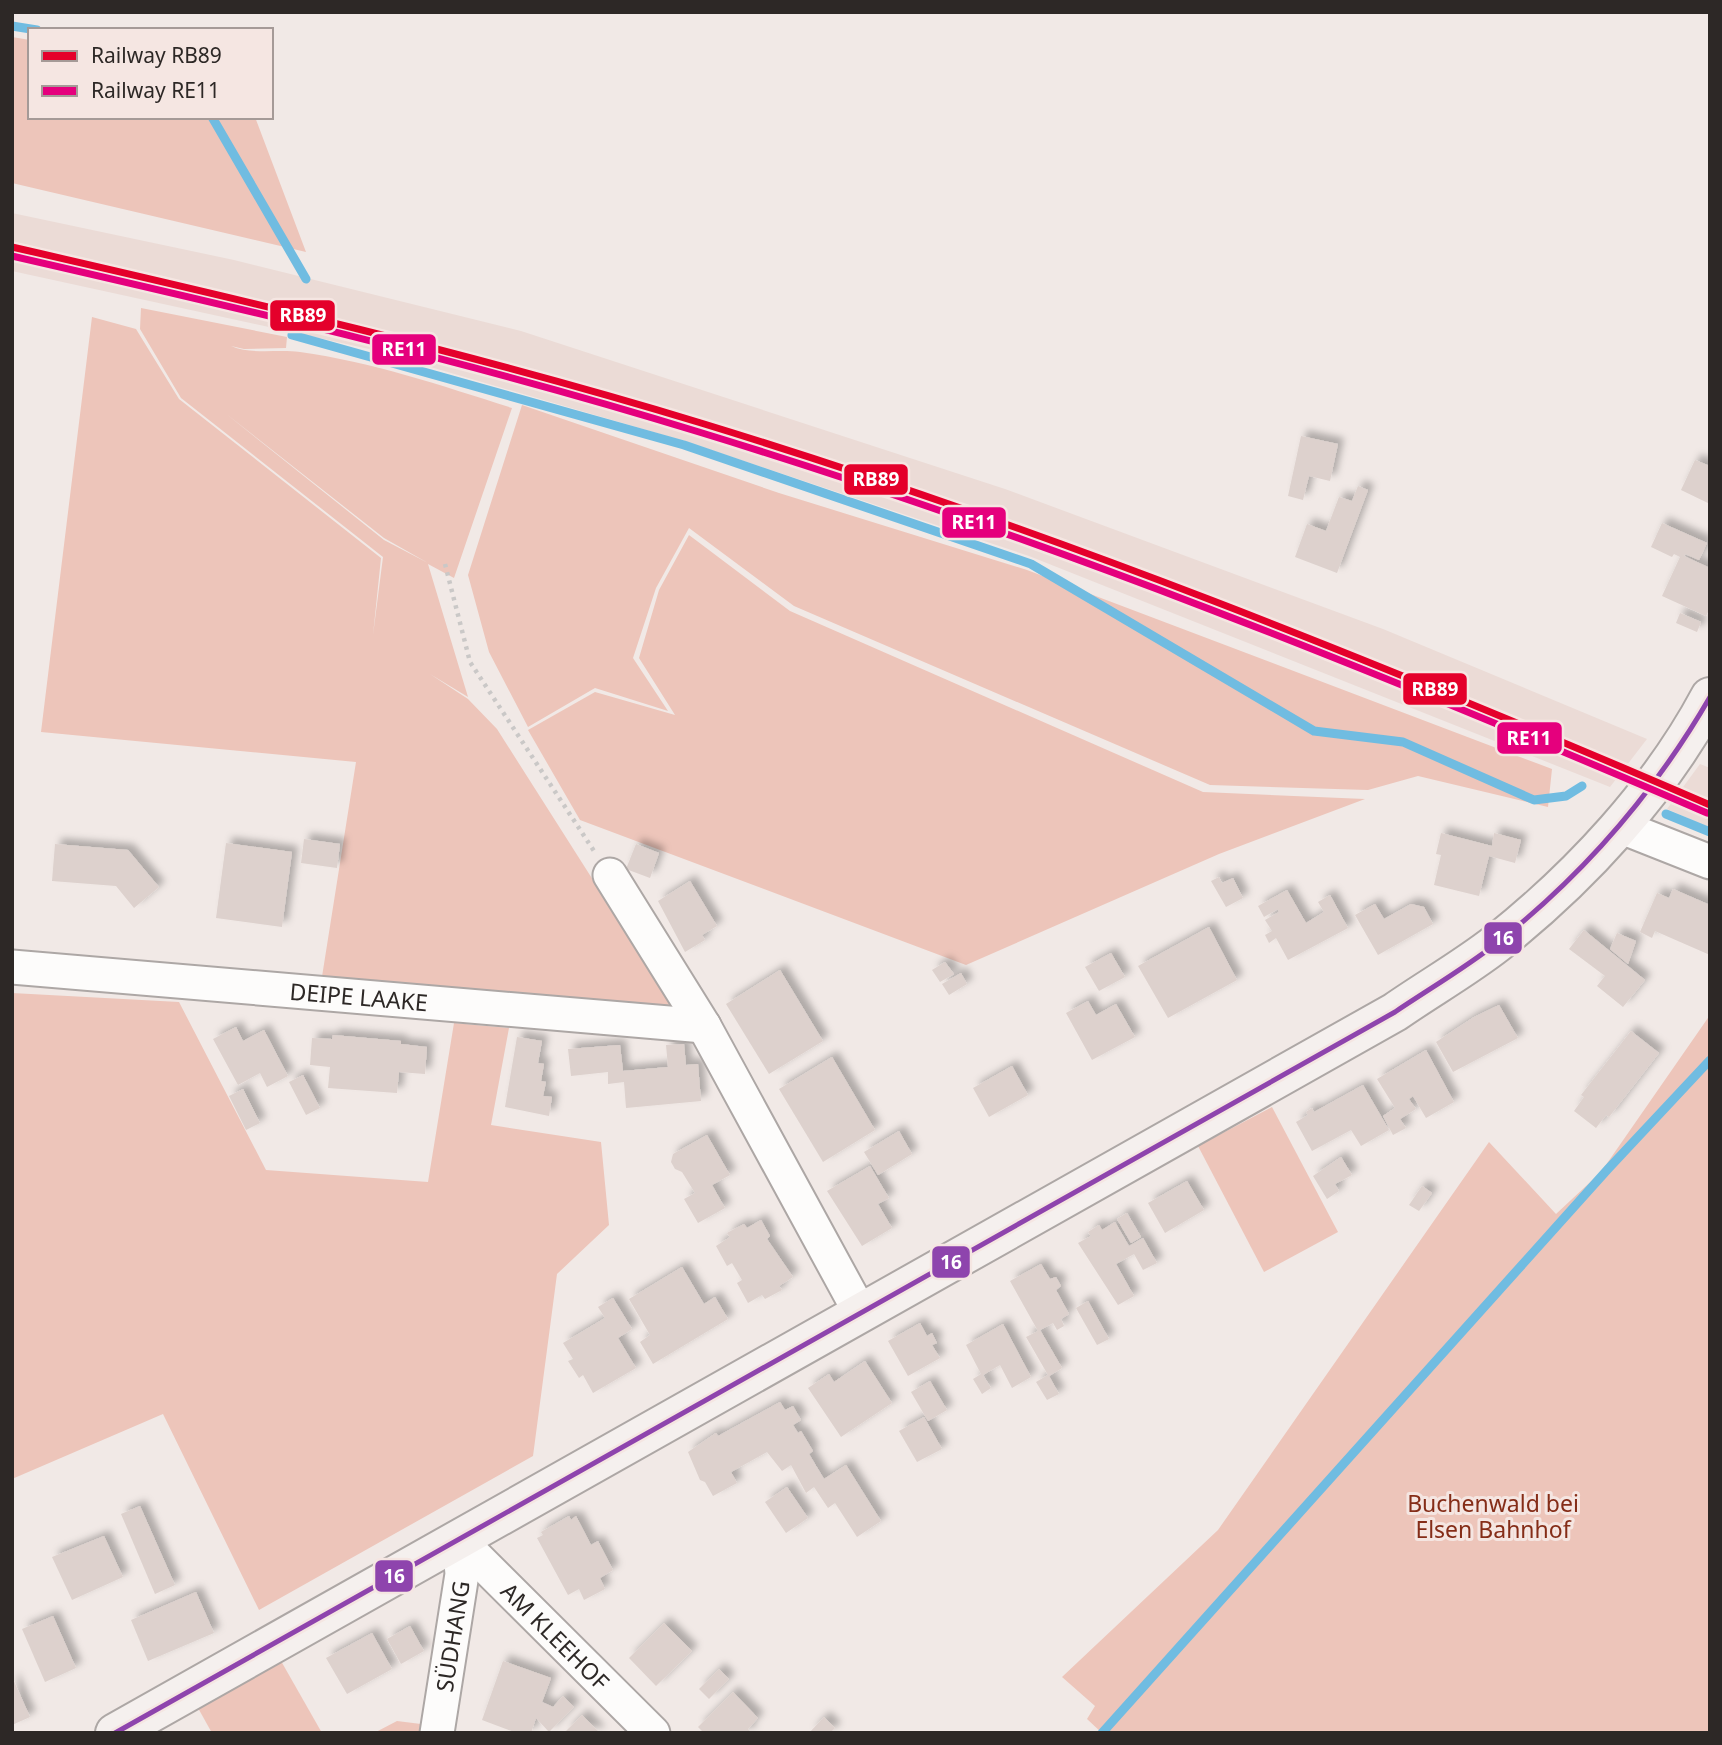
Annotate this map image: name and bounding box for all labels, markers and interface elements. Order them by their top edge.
legend [28,28,273,119]
text: Railway RB89 [91,41,222,69]
text: Railway RE11 [91,76,220,104]
line badge: RB89 [269,299,336,332]
text: RB89 [280,302,327,328]
line badge: RE11 [371,333,437,366]
text: RE11 [382,336,426,362]
line badge: RB89 [843,463,909,496]
text: RB89 [853,466,900,492]
line badge: RE11 [941,506,1007,539]
text: RE11 [952,509,996,535]
line badge: RB89 [1402,672,1468,706]
text: RB89 [1412,676,1459,702]
line badge: RE11 [1496,721,1563,755]
text: RE11 [1507,725,1551,751]
line badge: 16 [1483,921,1523,955]
text: 16 [1492,925,1514,951]
street label: DEIPE LAAKE [288,975,429,1018]
line badge: 16 [931,1245,971,1279]
text: 16 [940,1249,962,1275]
park label: Buchenwald bei Elsen Bahnhof [1407,1487,1579,1545]
line badge: 16 [374,1559,414,1593]
text: 16 [383,1563,405,1589]
street label: AM KLEEHOF [494,1575,617,1697]
street label: SÜDHANG [428,1578,477,1694]

